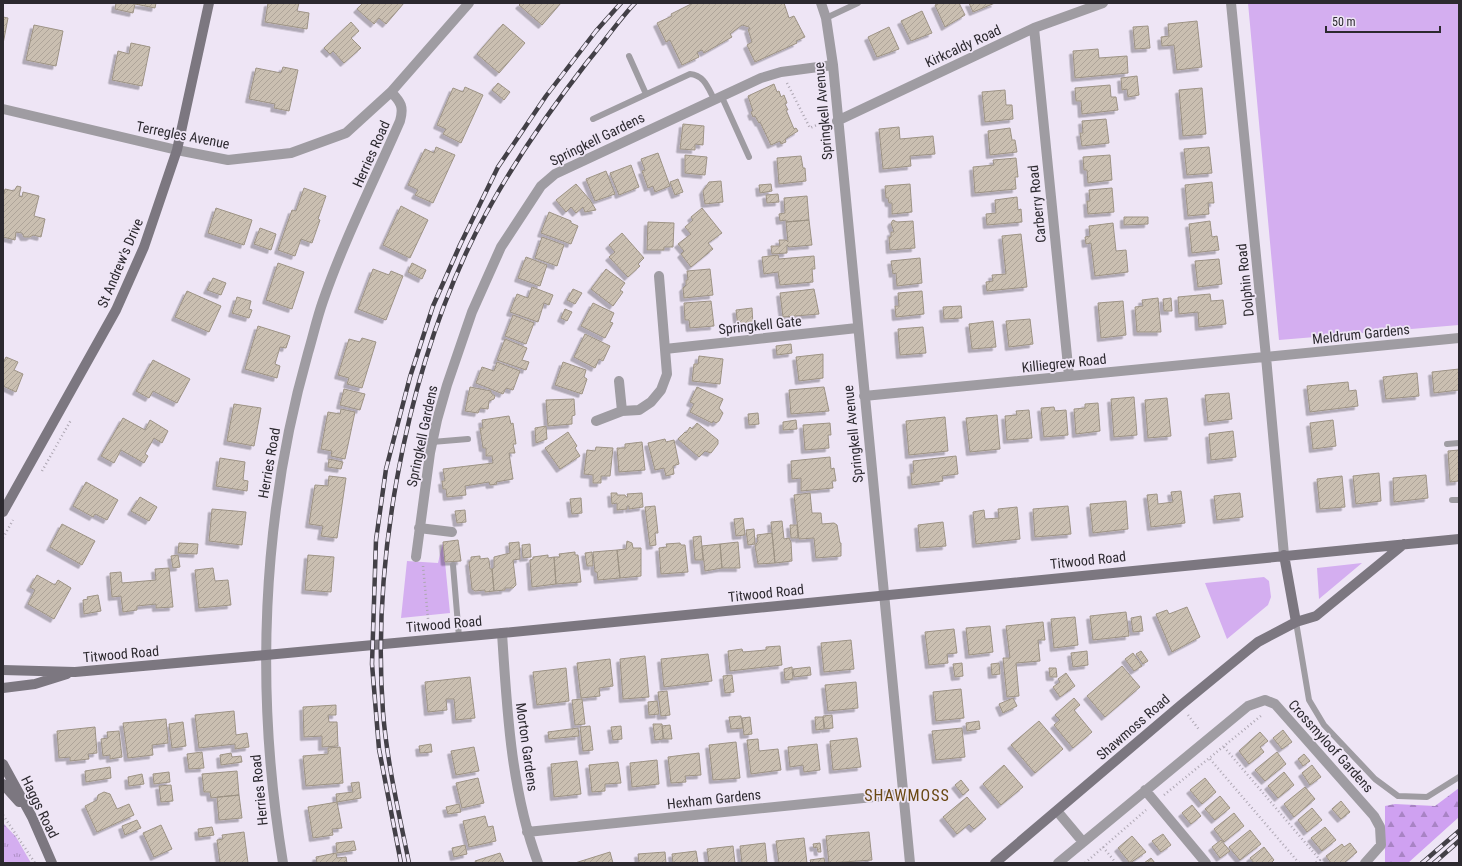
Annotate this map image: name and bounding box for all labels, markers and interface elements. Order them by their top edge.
scale bar [1326,8,1440,34]
text: 50 m [1332,15,1356,29]
street label: Kirkcaldy Road [923,21,1003,71]
street label: Springkell Avenue [811,61,835,161]
street label: Springkell Gardens [547,109,647,169]
street label: Terregles Avenue [135,118,231,152]
street label: Herries Road [349,118,393,190]
street label: Carberry Road [1025,164,1049,244]
street label: St Andrew's Drive [94,215,146,310]
street label: Dolphin Road [1233,243,1257,317]
street label: Springkell Gate [718,313,803,337]
street label: Meldrum Gardens [1311,321,1411,347]
street label: Killiegrew Road [1021,351,1107,375]
street label: Springkell Gardens [403,384,441,488]
street label: Springkell Avenue [840,384,866,484]
street label: Herries Road [255,427,283,499]
street label: Titwood Road [1049,548,1127,572]
street label: Titwood Road [727,581,805,605]
street label: Titwood Road [405,613,483,635]
street label: Titwood Road [82,643,160,665]
street label: Shawmoss Road [1093,691,1173,763]
street label: Crossmyloof Gardens [1285,696,1377,796]
street label: Morton Gardens [513,702,541,792]
street label: Herries Road [247,754,271,826]
street label: Haggs Road [18,773,62,841]
street label: Hexham Gardens [666,786,762,812]
district label: SHAWMOSS [864,786,950,805]

